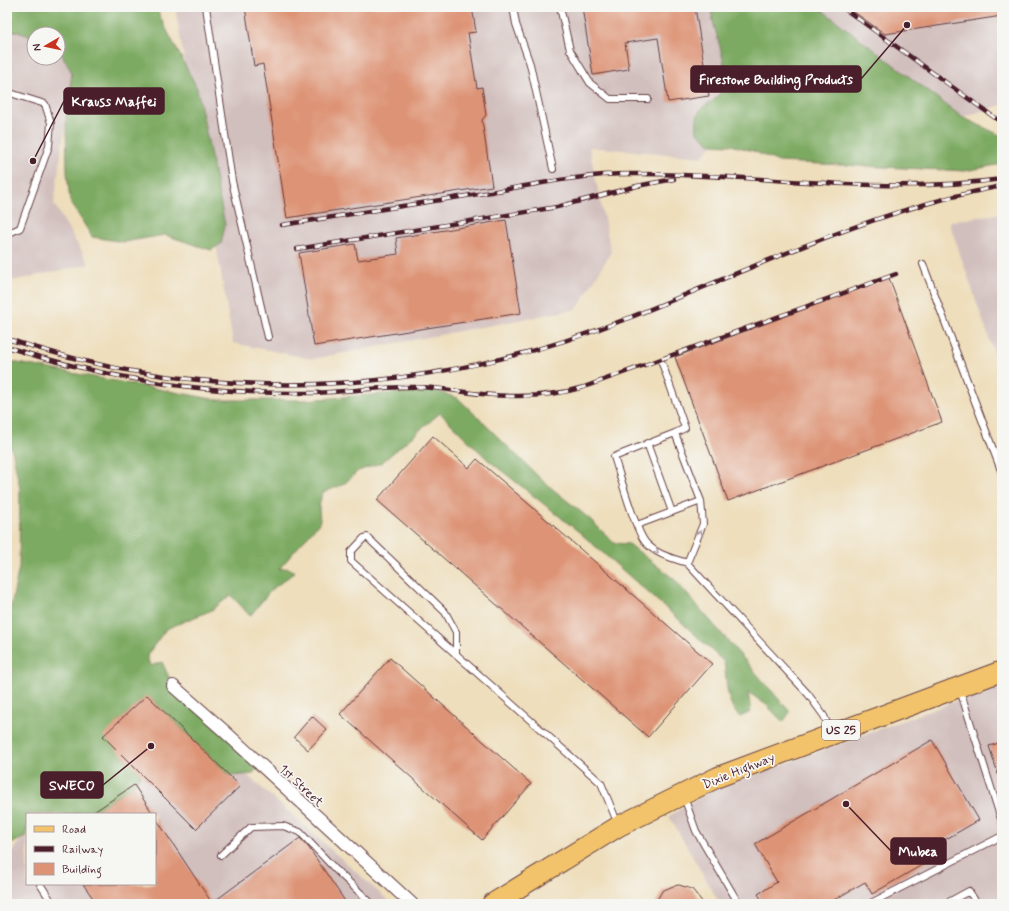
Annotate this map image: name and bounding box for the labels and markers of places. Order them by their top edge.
callout: Firestone Building Products [691,66,861,92]
callout: Krauss Maffei [64,88,164,114]
callout: SWECO [41,772,103,798]
callout: Mubea [891,838,946,864]

